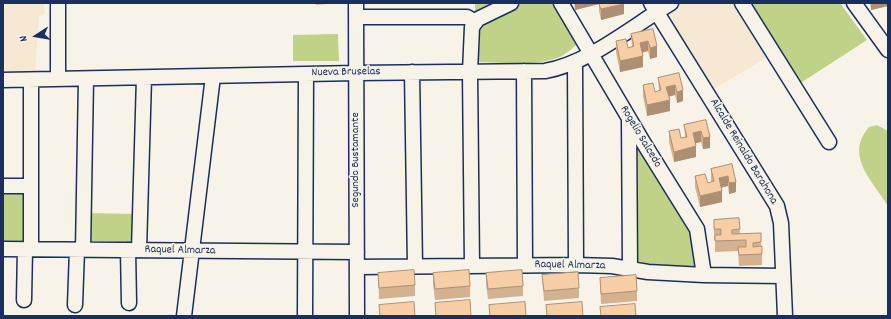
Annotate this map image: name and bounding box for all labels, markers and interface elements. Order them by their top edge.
north arrow [16,16,56,56]
text: N [16,34,33,43]
street label: Nueva Bruselas [311,65,381,81]
street label: Alcalde Reinaldo Barahona [706,97,780,207]
street label: Rogelio Salcedo [616,103,664,171]
street label: Segundo Bustamante [349,112,363,208]
street label: Raquel Almarza [144,243,216,259]
street label: Raquel Almarza [534,258,606,274]

